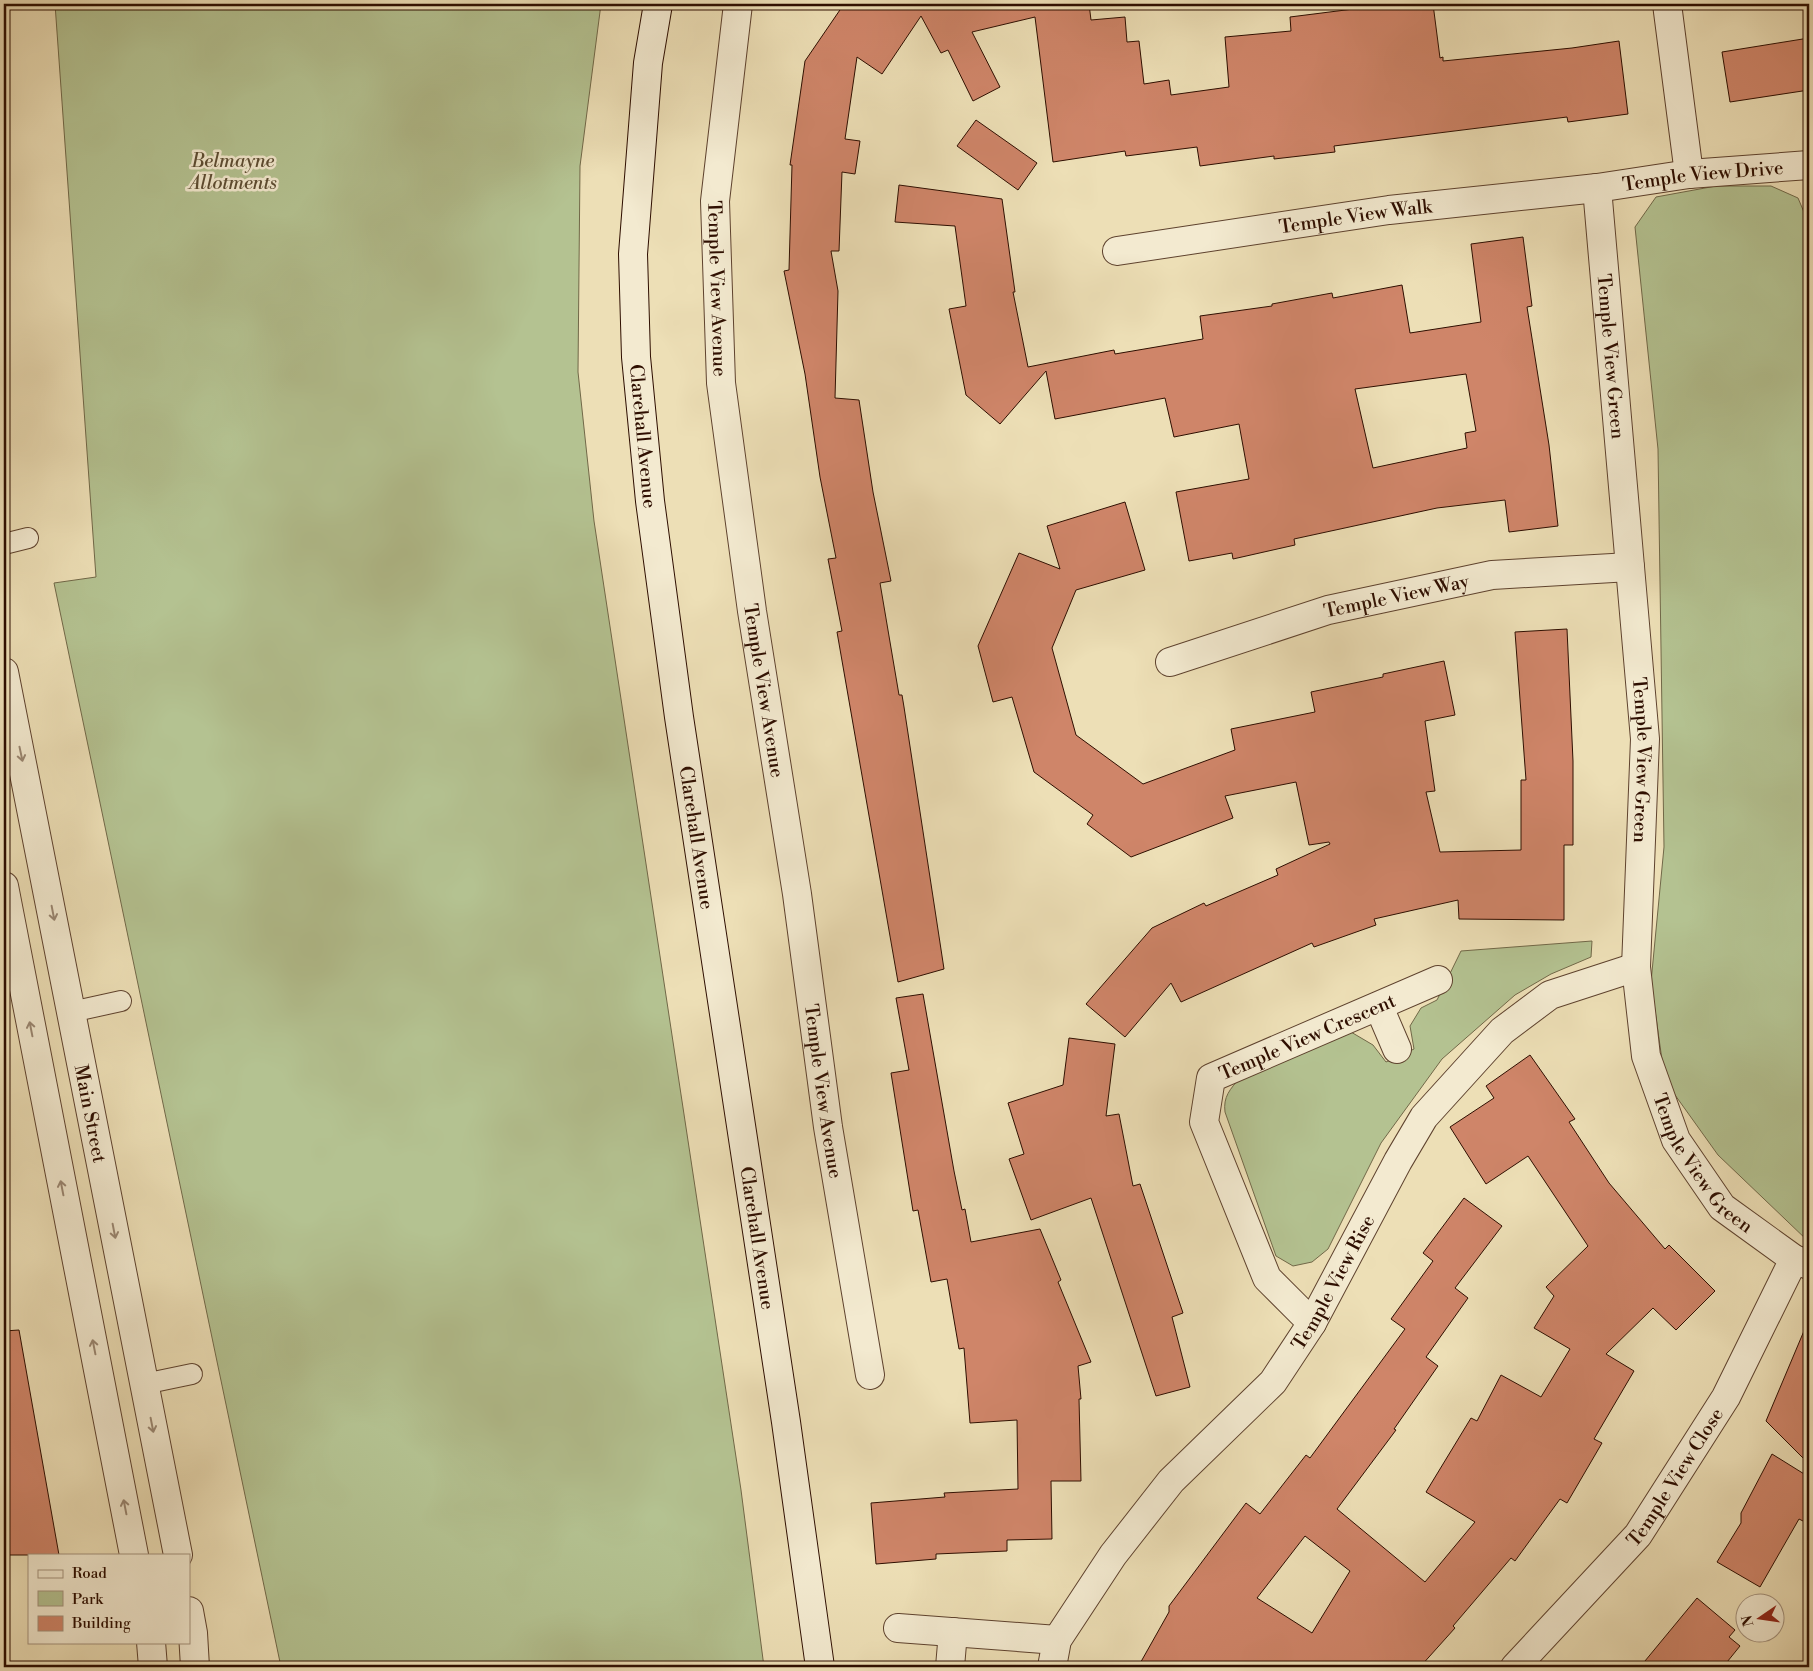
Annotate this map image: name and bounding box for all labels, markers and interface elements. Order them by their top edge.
park label: Belmayne Allotments [187,149,277,195]
street label: Temple View Drive [1621,156,1784,197]
street label: Temple View Walk [1277,194,1434,239]
street label: Temple View Avenue [702,200,732,377]
street label: Temple View Green [1592,273,1630,440]
street label: Clarehall Avenue [624,363,662,510]
street label: Temple View Way [1321,569,1472,624]
street label: Temple View Avenue [738,602,789,779]
street label: Temple View Green [1627,676,1656,843]
one-way arrow [16,745,26,761]
street label: Clarehall Avenue [674,764,719,911]
one-way arrow [48,905,58,921]
street label: Temple View Crescent [1216,989,1399,1086]
street label: Temple View Avenue [799,1002,848,1180]
one-way arrow [25,1021,35,1037]
street label: Main Street [69,1063,111,1165]
street label: Temple View Green [1647,1090,1757,1238]
street label: Clarehall Avenue [734,1165,780,1311]
one-way arrow [57,1180,66,1196]
street label: Temple View Rise [1287,1211,1380,1355]
one-way arrow [110,1223,120,1239]
one-way arrow [88,1340,98,1356]
street label: Temple View Close [1622,1404,1729,1552]
one-way arrow [148,1417,157,1433]
one-way arrow [120,1499,129,1515]
legend [28,1554,190,1644]
text: Road [72,1564,107,1583]
text: Park [72,1590,104,1609]
north arrow [1736,1594,1786,1644]
text: N [1738,1613,1758,1628]
text: Building [71,1614,131,1633]

